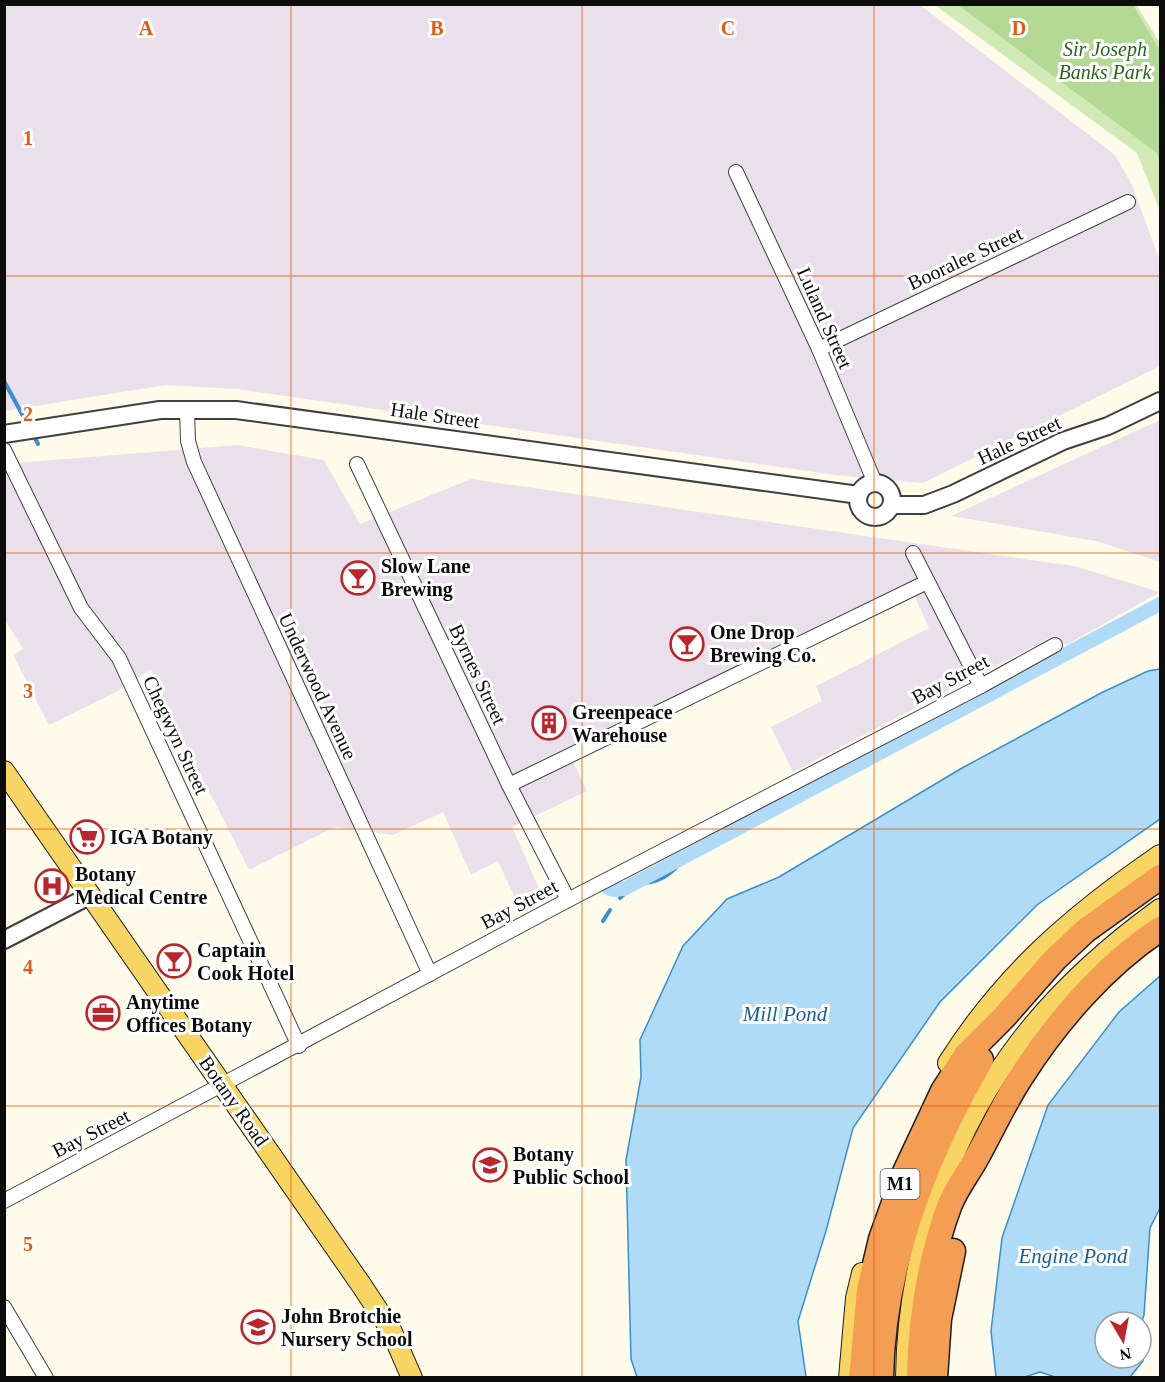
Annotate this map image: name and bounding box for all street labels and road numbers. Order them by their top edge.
street label: Booralee Street [904,222,1026,294]
street label: Luland Street [793,264,857,372]
street label: Hale Street [389,398,481,432]
street label: Hale Street [974,411,1065,469]
street label: Underwood Avenue [274,609,362,763]
street label: Byrnes Street [444,620,511,729]
street label: Bay Street [908,649,993,709]
street label: Chegwyn Street [138,672,213,799]
street label: Bay Street [477,874,562,934]
street label: Botany Road [194,1052,273,1151]
street label: Bay Street [49,1104,134,1163]
road number: M1 [880,1169,920,1199]

